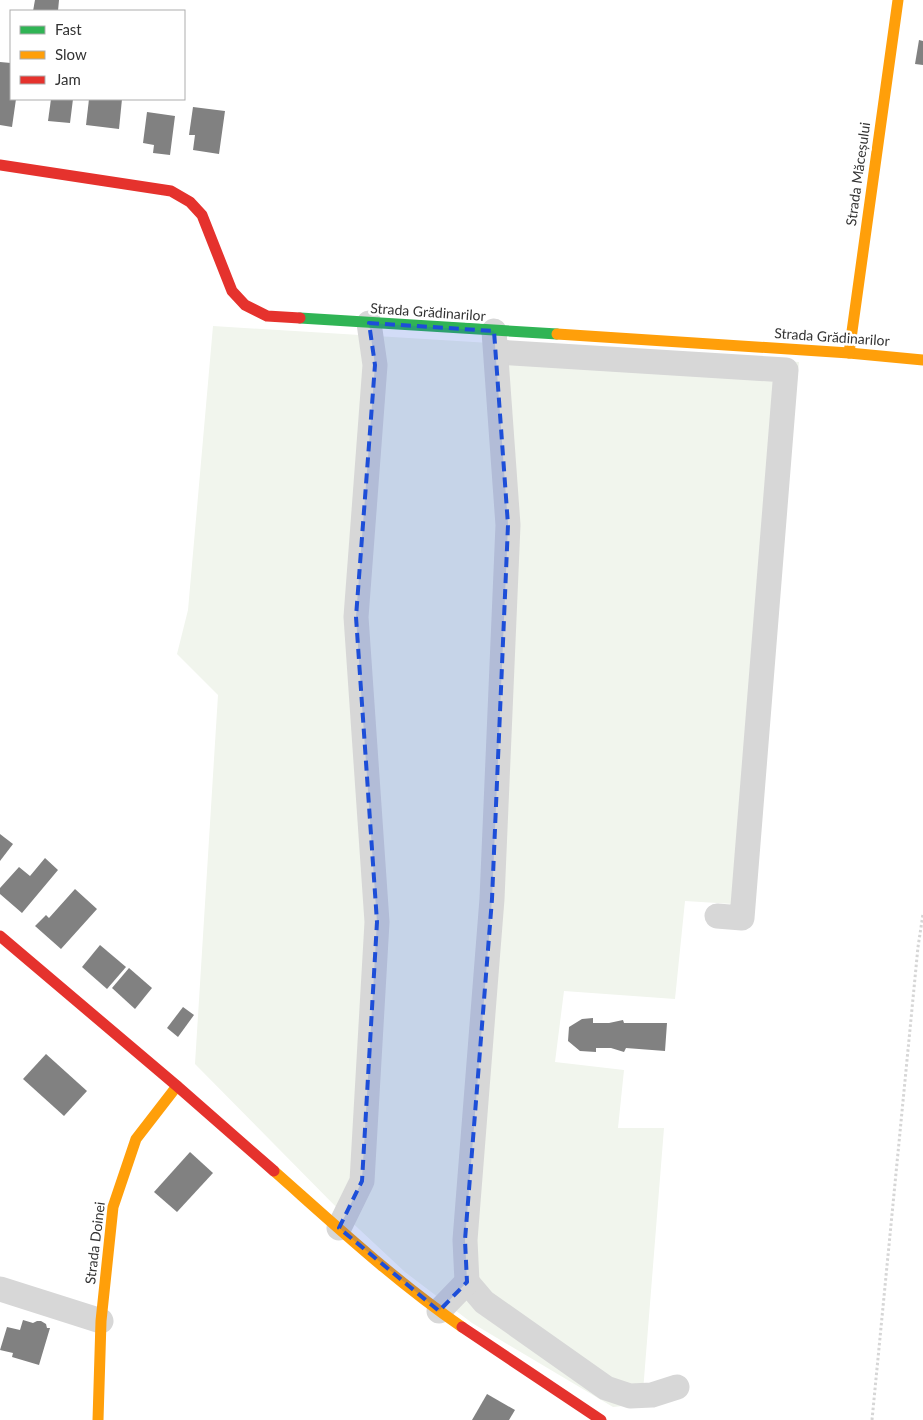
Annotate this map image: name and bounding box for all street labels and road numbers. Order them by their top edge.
street label: Strada Măceșului [842,121,873,227]
street label: Strada Grădinarilor [370,299,486,324]
street label: Strada Grădinarilor [774,324,890,349]
street label: Strada Doinei [81,1201,108,1285]

